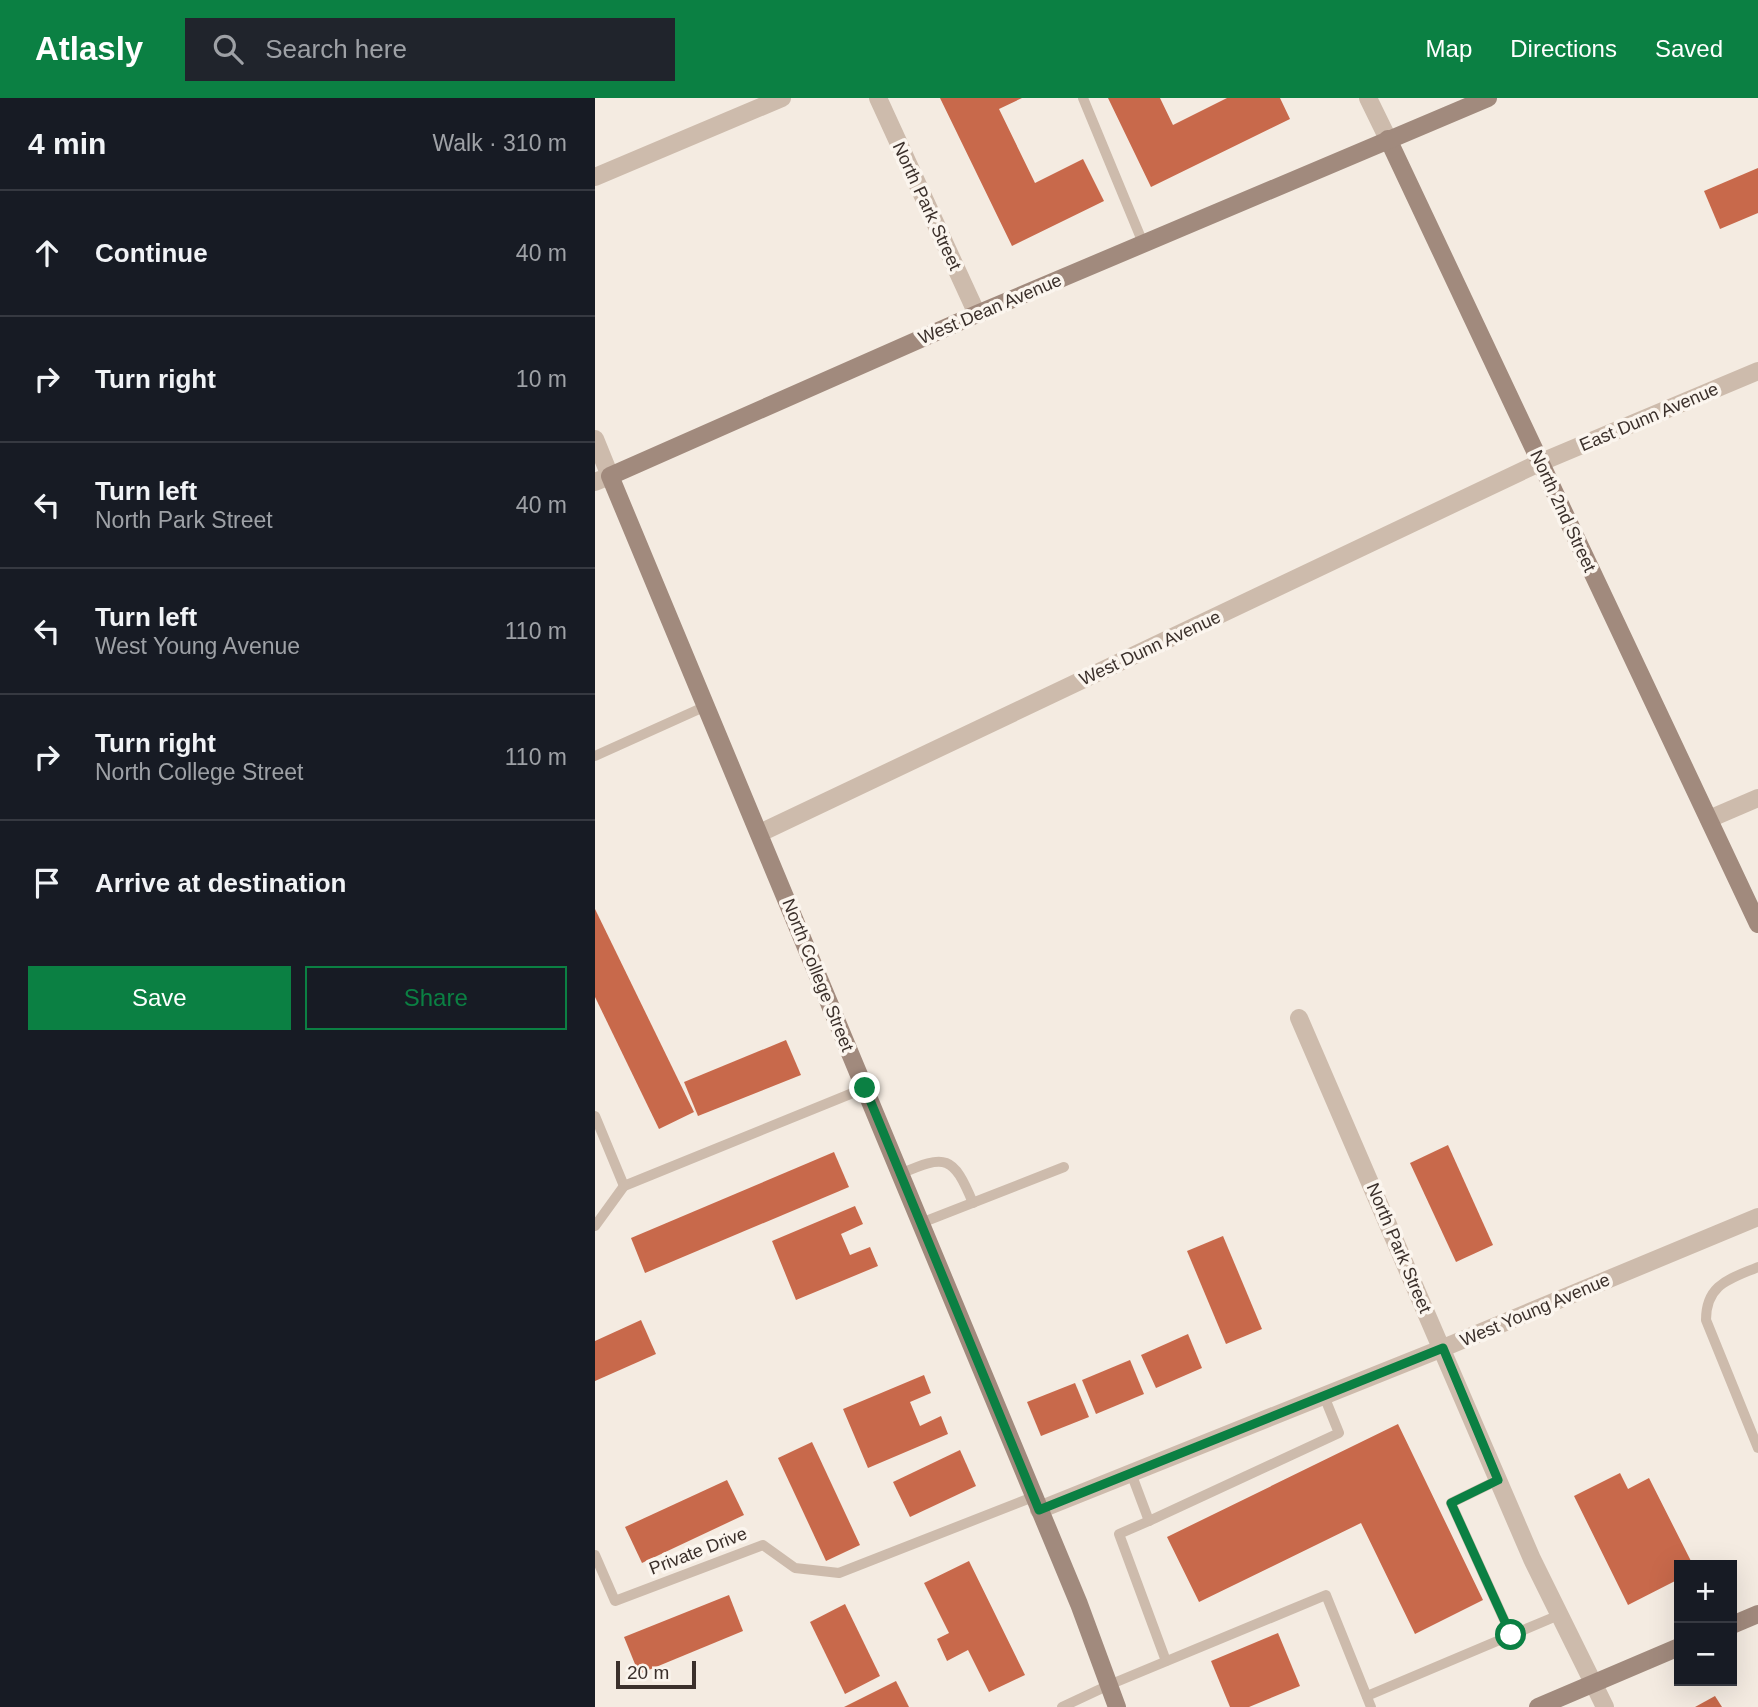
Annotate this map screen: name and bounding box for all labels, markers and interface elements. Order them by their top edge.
search box [185,18,675,81]
text: Atlasly [35,30,143,67]
icon: search [209,30,247,68]
text: Search here [265,34,407,64]
text: Map [1426,35,1472,62]
text: Directions [1510,35,1617,62]
text: Saved [1655,35,1723,62]
text: 4 min [28,127,106,160]
text: Walk · 310 m [432,130,567,156]
street label: North Park Street [889,139,965,273]
icon: ahead [28,234,66,272]
text: Continue [95,238,208,268]
text: 40 m [516,240,567,266]
street label: West Dean Avenue [915,270,1065,348]
icon: right [28,360,66,398]
text: Turn right [95,364,216,394]
text: 10 m [516,366,567,392]
street label: East Dunn Avenue [1577,379,1721,455]
street label: North 2nd Street [1526,447,1600,575]
text: Turn left [95,476,197,506]
icon: left [28,486,66,524]
text: 40 m [516,492,567,518]
text: North Park Street [95,507,273,533]
text: Turn left [95,602,197,632]
street label: West Dunn Avenue [1076,607,1224,689]
icon: left [28,612,66,650]
text: 110 m [505,618,567,644]
text: West Young Avenue [95,633,300,659]
text: Turn right [95,728,216,758]
icon: right [28,738,66,776]
text: 110 m [505,744,567,770]
text: North College Street [95,759,303,785]
icon: arrive [28,864,66,902]
text: Arrive at destination [95,868,346,898]
street label: North College Street [778,896,858,1054]
button: Save [28,966,291,1030]
button: Share [305,966,567,1030]
route end [849,1072,880,1103]
street label: North Park Street [1363,1180,1435,1316]
street label: West Young Avenue [1457,1269,1613,1351]
street label: Private Drive [646,1523,750,1579]
map controls [1674,1560,1737,1686]
button: + [1674,1560,1737,1623]
route start [1495,1619,1526,1650]
button: − [1674,1623,1737,1686]
scale bar [616,1658,697,1690]
text: 20 m [627,1662,669,1683]

